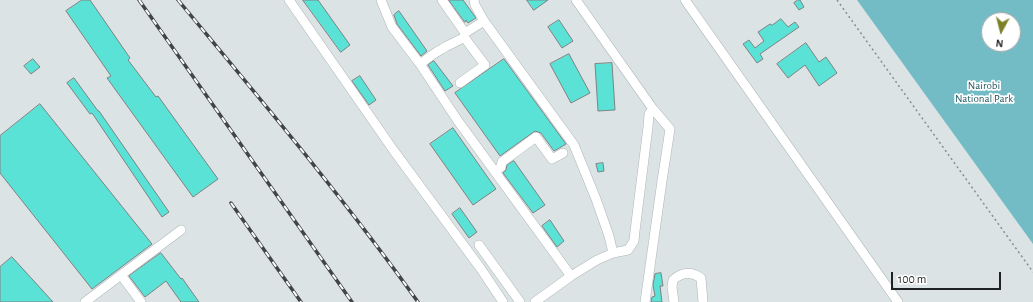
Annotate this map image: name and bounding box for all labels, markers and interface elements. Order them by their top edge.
north arrow [981,12,1021,52]
text: N [995,37,1004,49]
park label: Nairobi National Park [955,79,1013,105]
scale bar [893,264,1003,290]
text: 100 m [898,273,926,285]

